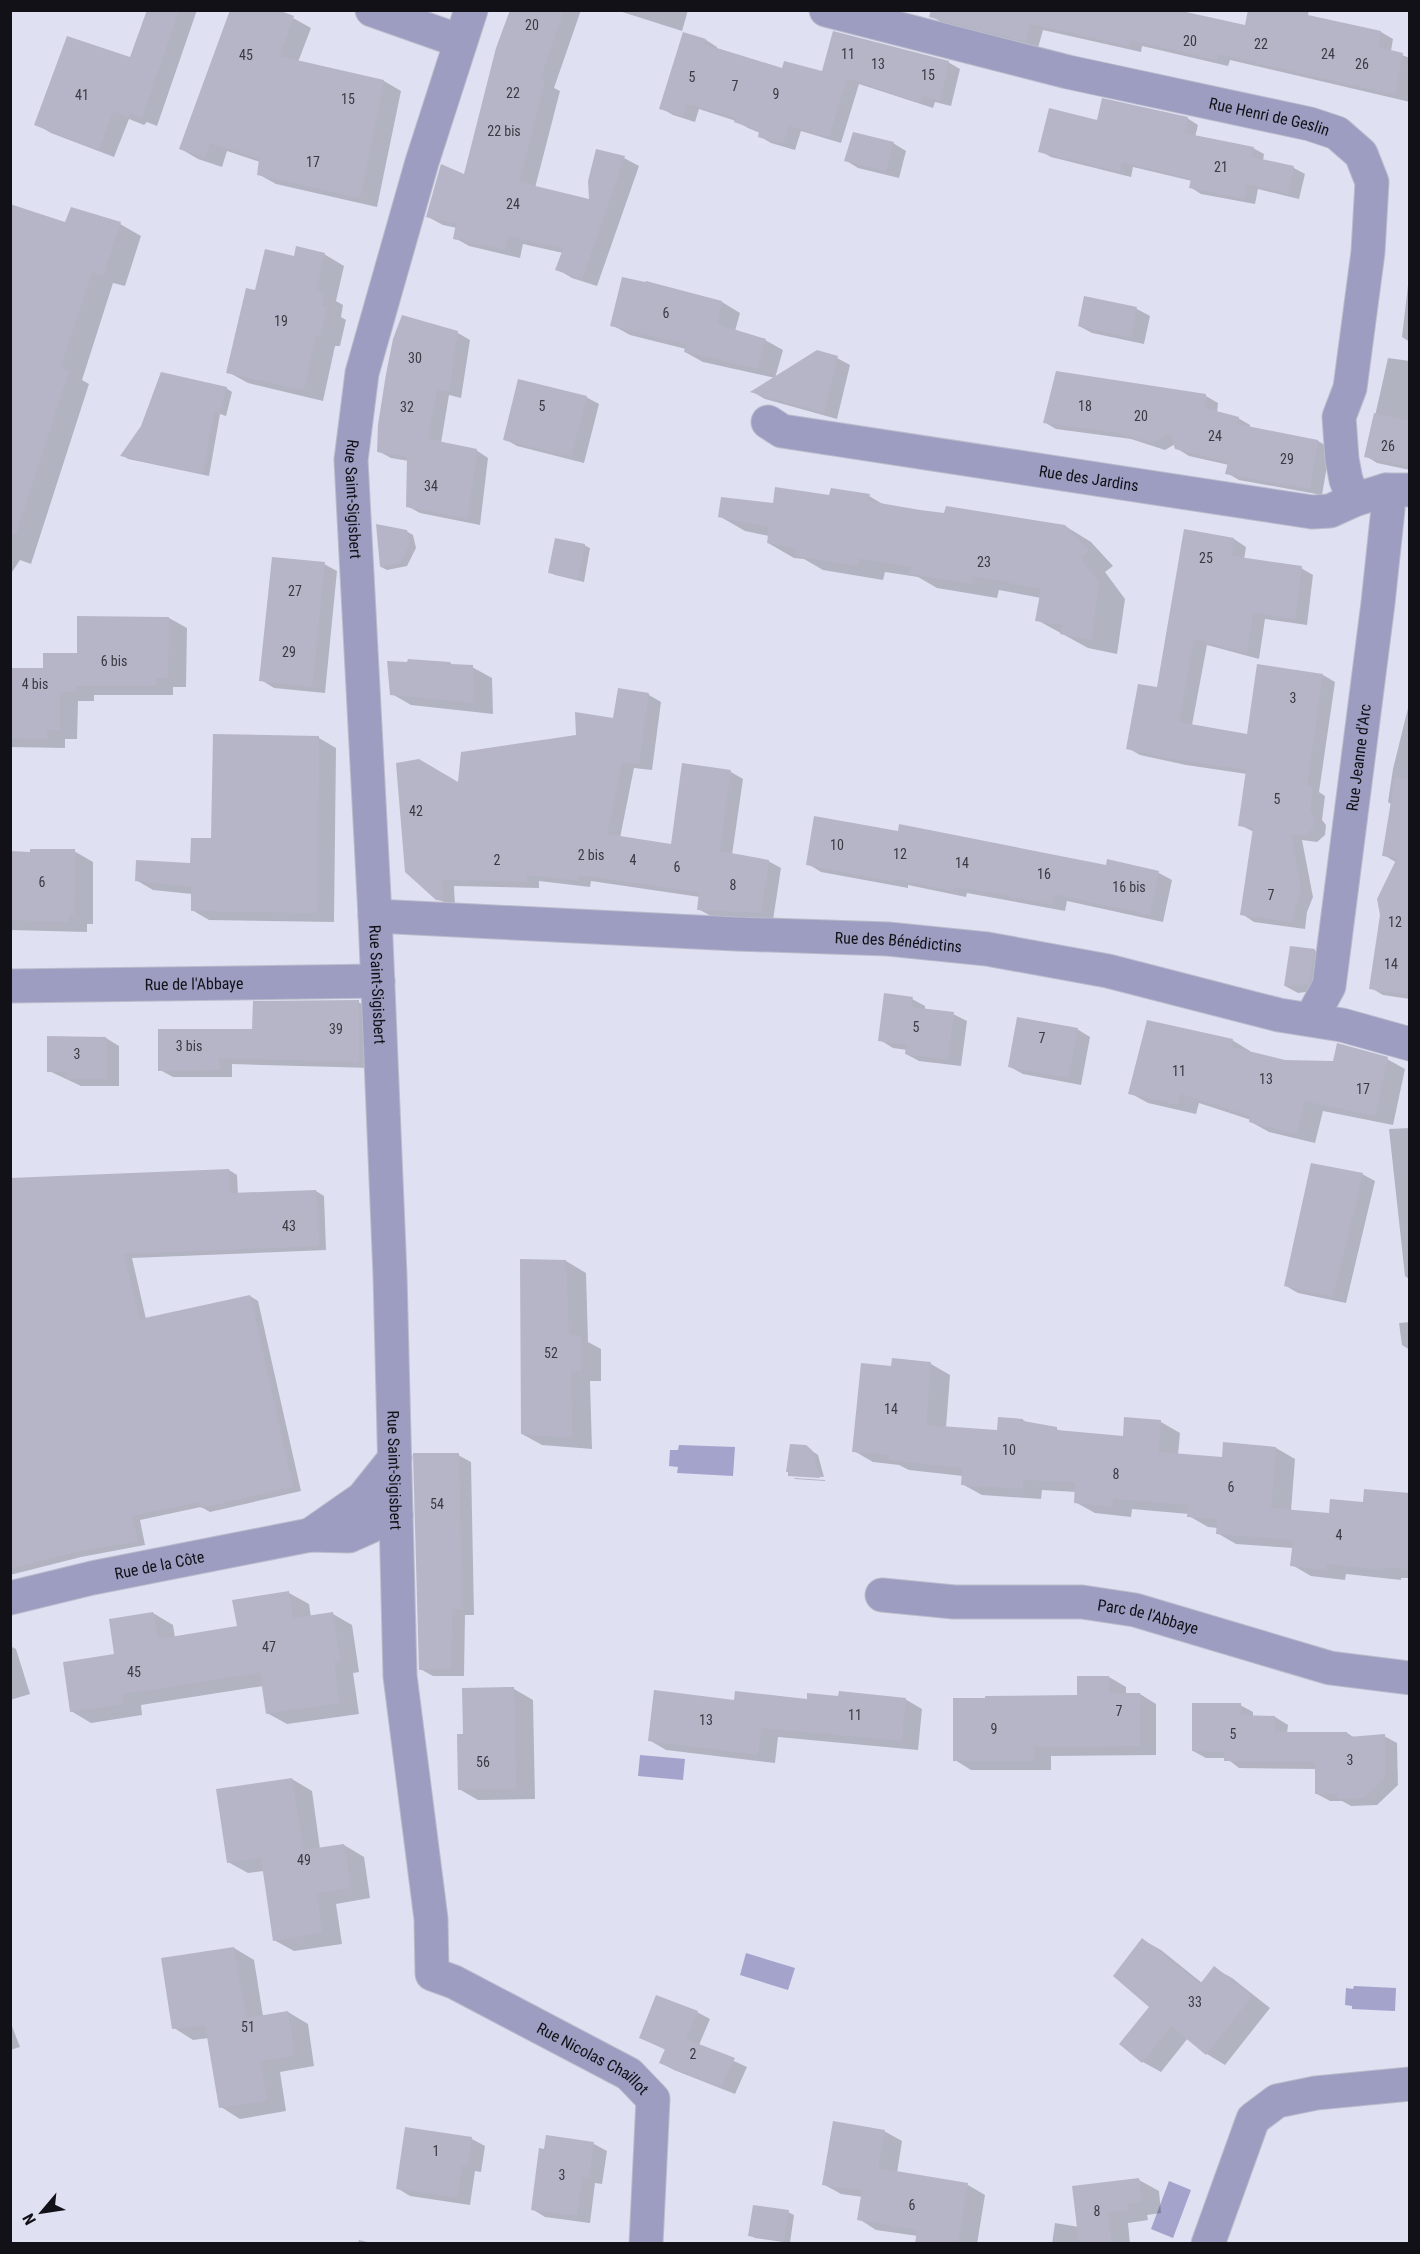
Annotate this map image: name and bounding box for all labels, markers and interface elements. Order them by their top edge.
house number: 20 [525,17,539,33]
house number: 20 [1183,33,1197,49]
house number: 22 [1254,36,1268,52]
house number: 11 [841,46,855,62]
house number: 24 [1321,46,1335,62]
house number: 45 [239,47,253,63]
house number: 13 [871,56,885,72]
house number: 26 [1355,56,1369,72]
house number: 15 [921,67,935,83]
house number: 5 [689,69,696,85]
house number: 7 [732,78,739,94]
house number: 22 [506,85,520,101]
house number: 9 [773,86,779,102]
house number: 41 [75,87,89,103]
house number: 15 [341,91,355,107]
street label: Rue Henri de Geslin [1207,94,1332,140]
house number: 22 bis [487,123,521,139]
house number: 17 [306,154,320,170]
house number: 21 [1214,159,1228,175]
house number: 24 [506,196,520,212]
house number: 6 [663,305,670,321]
house number: 19 [274,313,288,329]
house number: 30 [408,350,422,366]
house number: 5 [539,398,546,414]
house number: 18 [1078,398,1092,414]
house number: 32 [400,399,414,415]
house number: 20 [1134,408,1148,424]
house number: 24 [1208,428,1222,444]
street label: Rue Saint-Sigisbert [341,438,365,560]
house number: 26 [1381,438,1395,454]
house number: 29 [1280,451,1294,467]
street label: Rue des Jardins [1038,461,1140,495]
house number: 34 [424,478,438,494]
house number: 25 [1199,550,1213,566]
house number: 23 [977,554,991,570]
house number: 27 [288,583,302,599]
house number: 29 [282,644,296,660]
house number: 6 bis [101,653,127,669]
house number: 4 bis [22,676,48,692]
house number: 3 [1290,690,1296,706]
street label: Rue Jeanne d'Arc [1342,703,1375,812]
house number: 5 [1274,791,1281,807]
house number: 42 [409,803,423,819]
house number: 10 [830,837,844,853]
house number: 12 [893,846,907,862]
house number: 2 bis [578,847,604,863]
house number: 2 [494,852,501,868]
house number: 4 [630,852,637,868]
house number: 14 [955,855,969,871]
house number: 6 [674,859,681,875]
house number: 16 [1037,866,1051,882]
house number: 6 [39,874,46,890]
house number: 8 [730,877,737,893]
house number: 16 bis [1112,879,1146,895]
house number: 7 [1268,887,1275,903]
house number: 12 [1388,914,1402,930]
street label: Rue Saint-Sigisbert [365,924,389,1045]
street label: Rue des Bénédictins [834,928,963,956]
house number: 14 [1384,956,1398,972]
street label: Rue de l'Abbaye [145,974,243,994]
house number: 5 [913,1019,920,1035]
house number: 39 [329,1021,343,1037]
house number: 7 [1039,1030,1046,1046]
house number: 3 bis [176,1038,202,1054]
house number: 3 [74,1046,80,1062]
house number: 11 [1172,1063,1186,1079]
house number: 13 [1259,1071,1273,1087]
house number: 17 [1356,1081,1370,1097]
house number: 43 [282,1218,296,1234]
house number: 52 [544,1345,558,1361]
house number: 14 [884,1401,898,1417]
street label: Rue Saint-Sigisbert [383,1410,405,1531]
house number: 10 [1002,1442,1016,1458]
house number: 8 [1113,1466,1120,1482]
house number: 6 [1228,1479,1235,1495]
house number: 54 [430,1496,444,1512]
house number: 4 [1336,1527,1343,1543]
street label: Rue de la Côte [113,1547,206,1583]
street label: Parc de l'Abbaye [1096,1595,1201,1638]
house number: 47 [262,1639,276,1655]
house number: 45 [127,1664,141,1680]
house number: 7 [1116,1703,1123,1719]
house number: 11 [848,1707,862,1723]
house number: 13 [699,1712,713,1728]
house number: 9 [991,1721,997,1737]
house number: 5 [1230,1726,1237,1742]
house number: 3 [1347,1752,1353,1768]
house number: 56 [476,1754,490,1770]
house number: 49 [297,1852,311,1868]
house number: 33 [1188,1994,1202,2010]
street label: Rue Nicolas Chaillot [534,2018,653,2099]
house number: 51 [241,2019,255,2035]
house number: 2 [690,2046,697,2062]
house number: 1 [433,2143,439,2159]
house number: 3 [559,2167,565,2183]
north arrow [12,2182,72,2242]
house number: 6 [909,2197,916,2213]
house number: 8 [1094,2203,1101,2219]
text: N [19,2210,40,2228]

